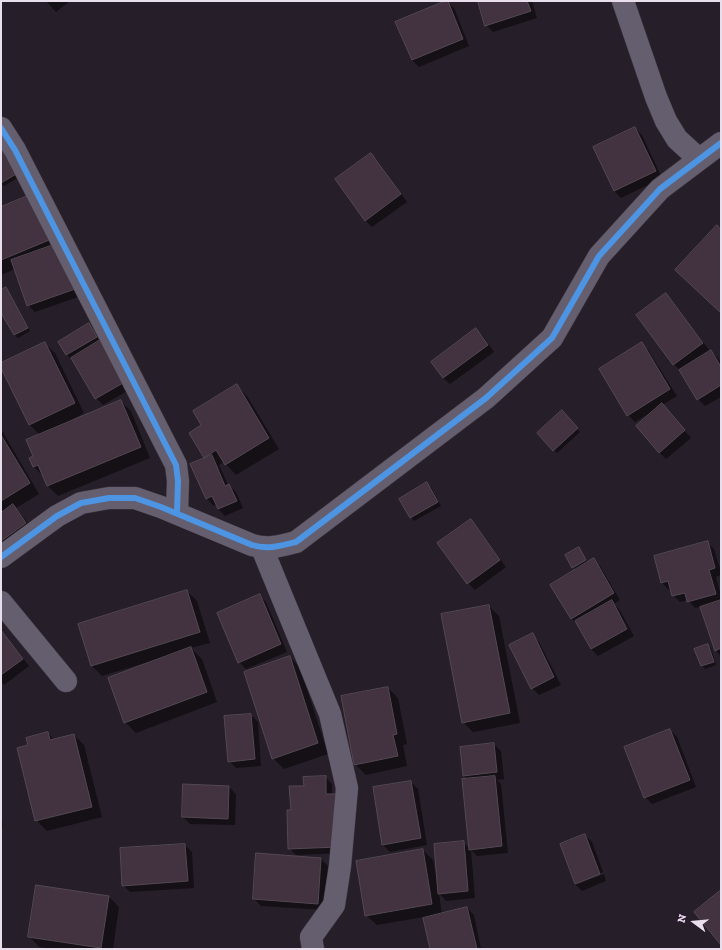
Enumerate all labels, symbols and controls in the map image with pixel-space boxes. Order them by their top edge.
north arrow [674,902,714,942]
text: N [675,913,689,924]

